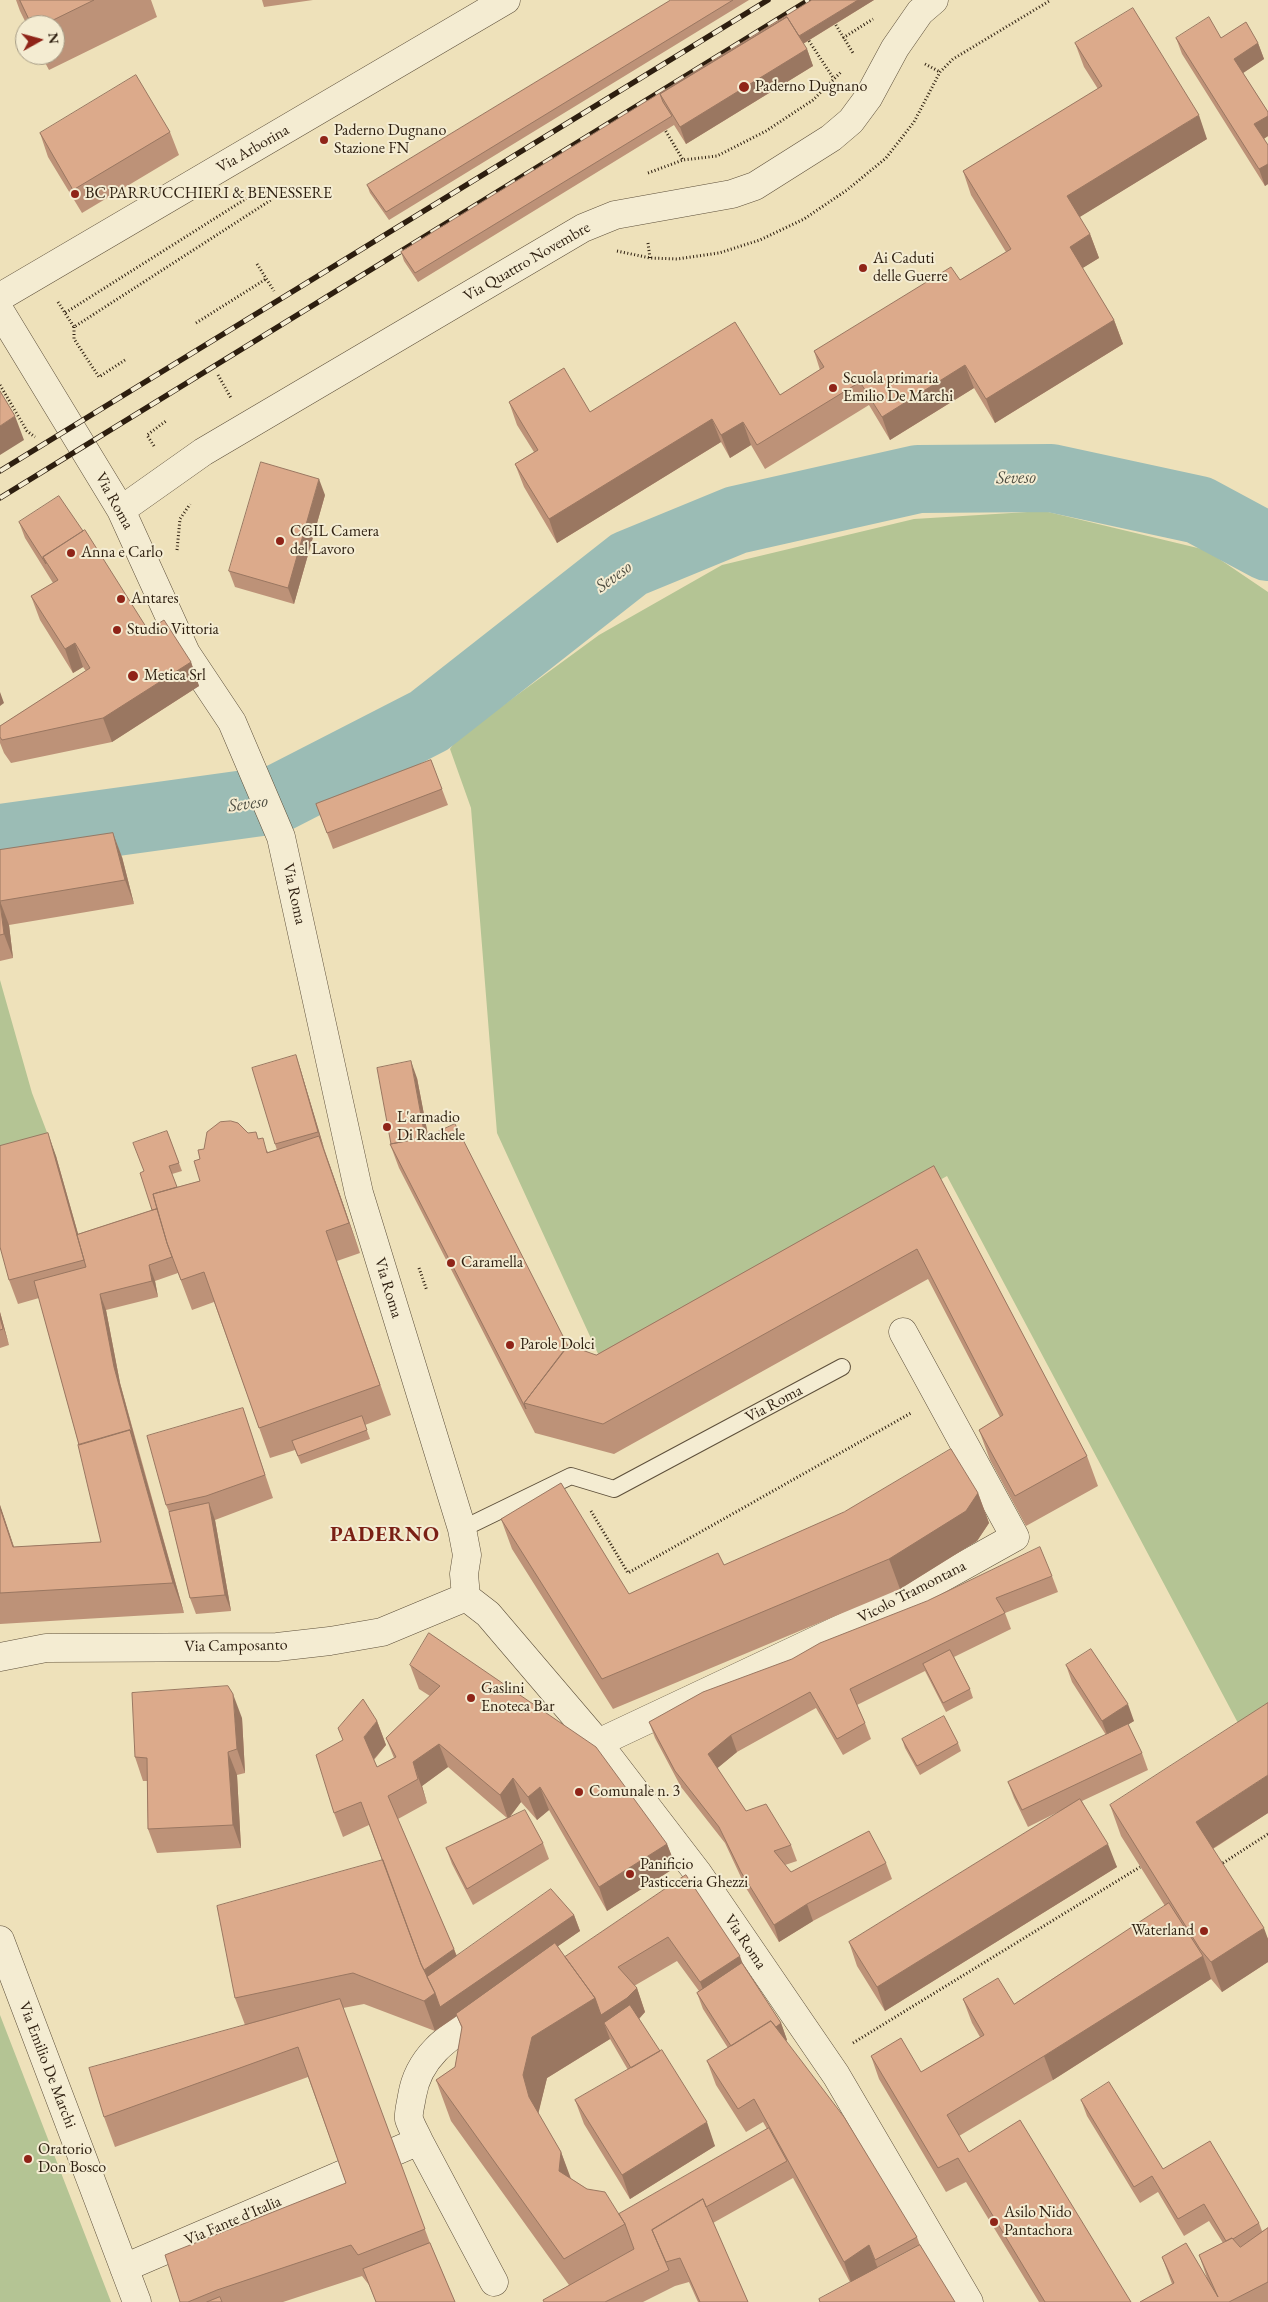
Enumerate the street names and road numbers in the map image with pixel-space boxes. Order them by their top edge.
street label: Via Arborina [213,121,293,177]
street label: Via Quattro Novembre [460,218,594,306]
street label: Via Roma [91,469,137,533]
street label: Via Roma [278,862,310,926]
street label: Via Roma [370,1256,406,1320]
street label: Via Roma [742,1381,806,1427]
street label: Vicolo Tramontana [855,1556,969,1628]
street label: Via Camposanto [184,1636,288,1656]
street label: Via Roma [720,1911,770,1973]
street label: Via Emilio De Marchi [14,1999,80,2131]
street label: Via Fante d'Italia [182,2192,284,2250]

